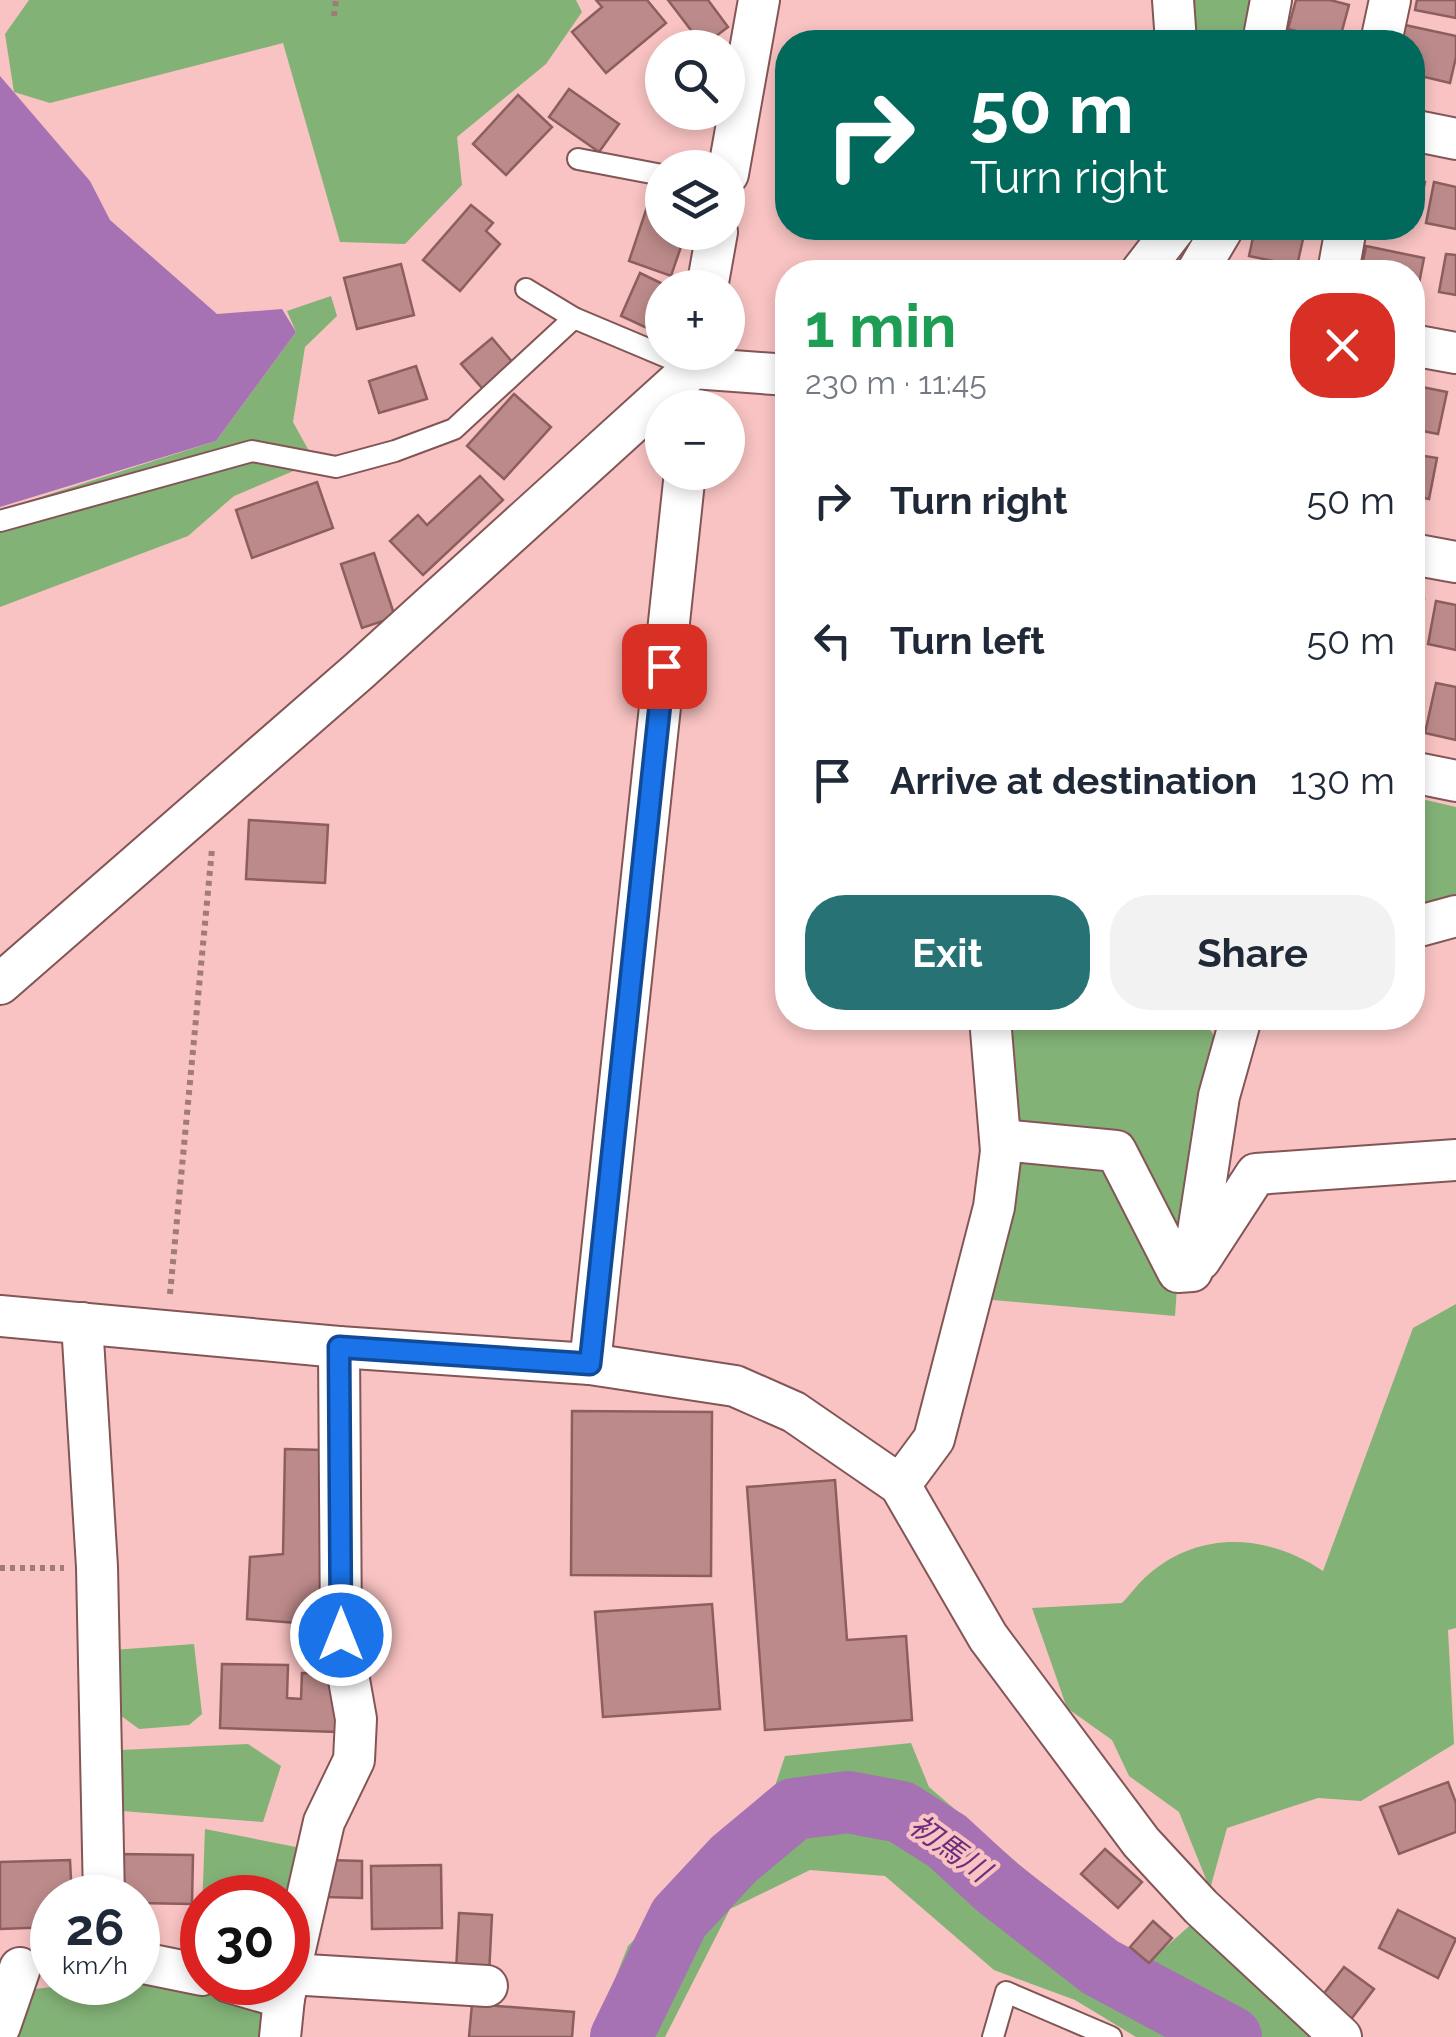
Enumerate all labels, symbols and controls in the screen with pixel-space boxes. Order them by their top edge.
map controls [645,30,745,490]
button: search [645,30,745,130]
text: 50 m [970,67,1134,149]
icon: right [805,70,935,200]
button: layers [645,150,745,250]
text: Turn right [970,151,1168,204]
button: + [645,270,745,370]
text: 1 min [805,291,956,361]
button: close [1290,293,1395,398]
text: 230 m · 11:45 [805,364,987,401]
button: − [645,390,745,490]
icon: right [805,473,860,528]
text: Turn right [890,478,1067,523]
text: 50 m [1306,478,1395,523]
icon: left [805,613,860,668]
text: Turn left [890,618,1045,663]
text: 50 m [1306,618,1395,663]
pin [622,624,707,709]
icon: arrive [637,639,692,694]
icon: arrive [805,753,860,808]
text: Arrive at destination [890,758,1257,803]
text: 130 m [1291,758,1395,803]
button: Exit [805,895,1090,1010]
button: Share [1110,895,1395,1010]
position arrow [289,1583,393,1687]
water label: 初馬川 [903,1807,999,1890]
speed limit sign: 30 [180,1875,310,2005]
text: 26 [66,1898,124,1957]
text: km/h [62,1950,128,1980]

